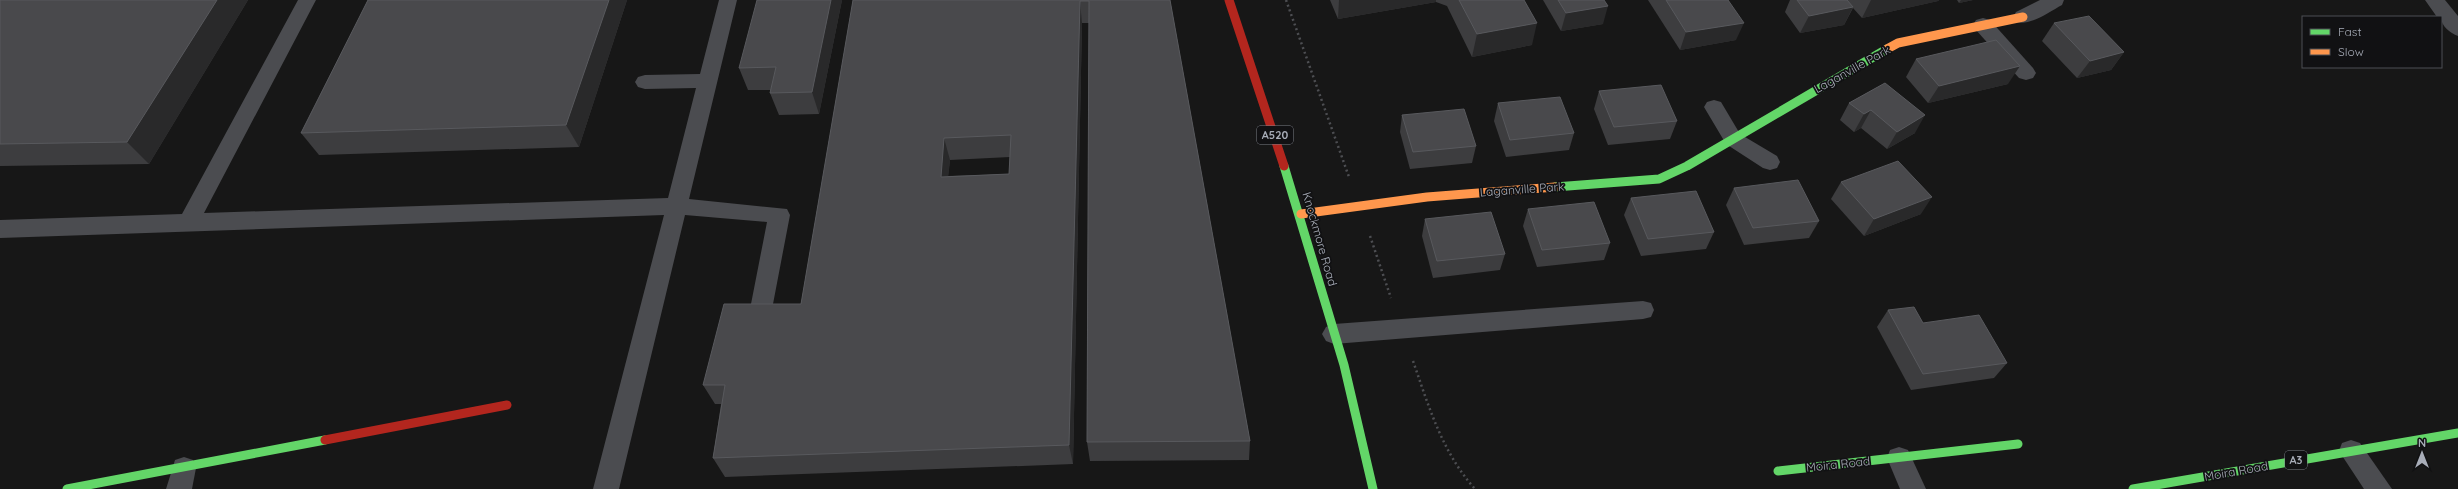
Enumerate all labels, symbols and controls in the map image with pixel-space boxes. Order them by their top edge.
legend [2302,16,2442,68]
text: Fast [2338,24,2362,39]
street label: Laganville Park [1811,42,1893,96]
text: Slow [2338,44,2364,59]
road number: A520 [1257,126,1293,144]
street label: Laganville Park [1479,179,1565,199]
street label: Knockmore Road [1299,190,1341,288]
north arrow [2402,433,2442,473]
text: N [2418,436,2426,450]
road number: A3 [2285,451,2307,469]
street label: Moira Road [1805,453,1871,475]
street label: Moira Road [2203,458,2269,484]

